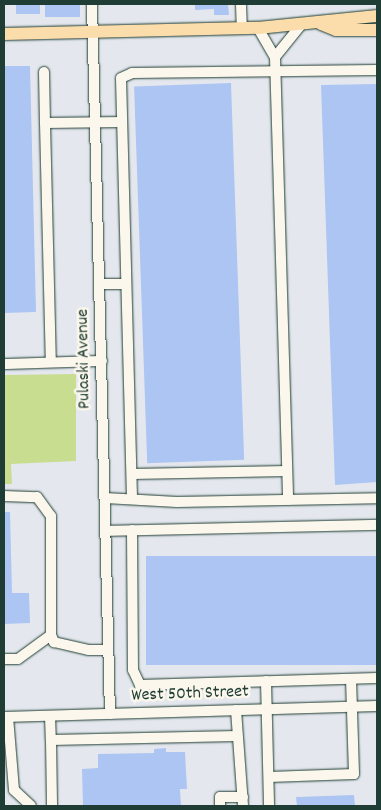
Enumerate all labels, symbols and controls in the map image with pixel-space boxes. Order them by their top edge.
street label: Pulaski Avenue [73,309,97,409]
street label: West 50th Street [131,682,249,708]

